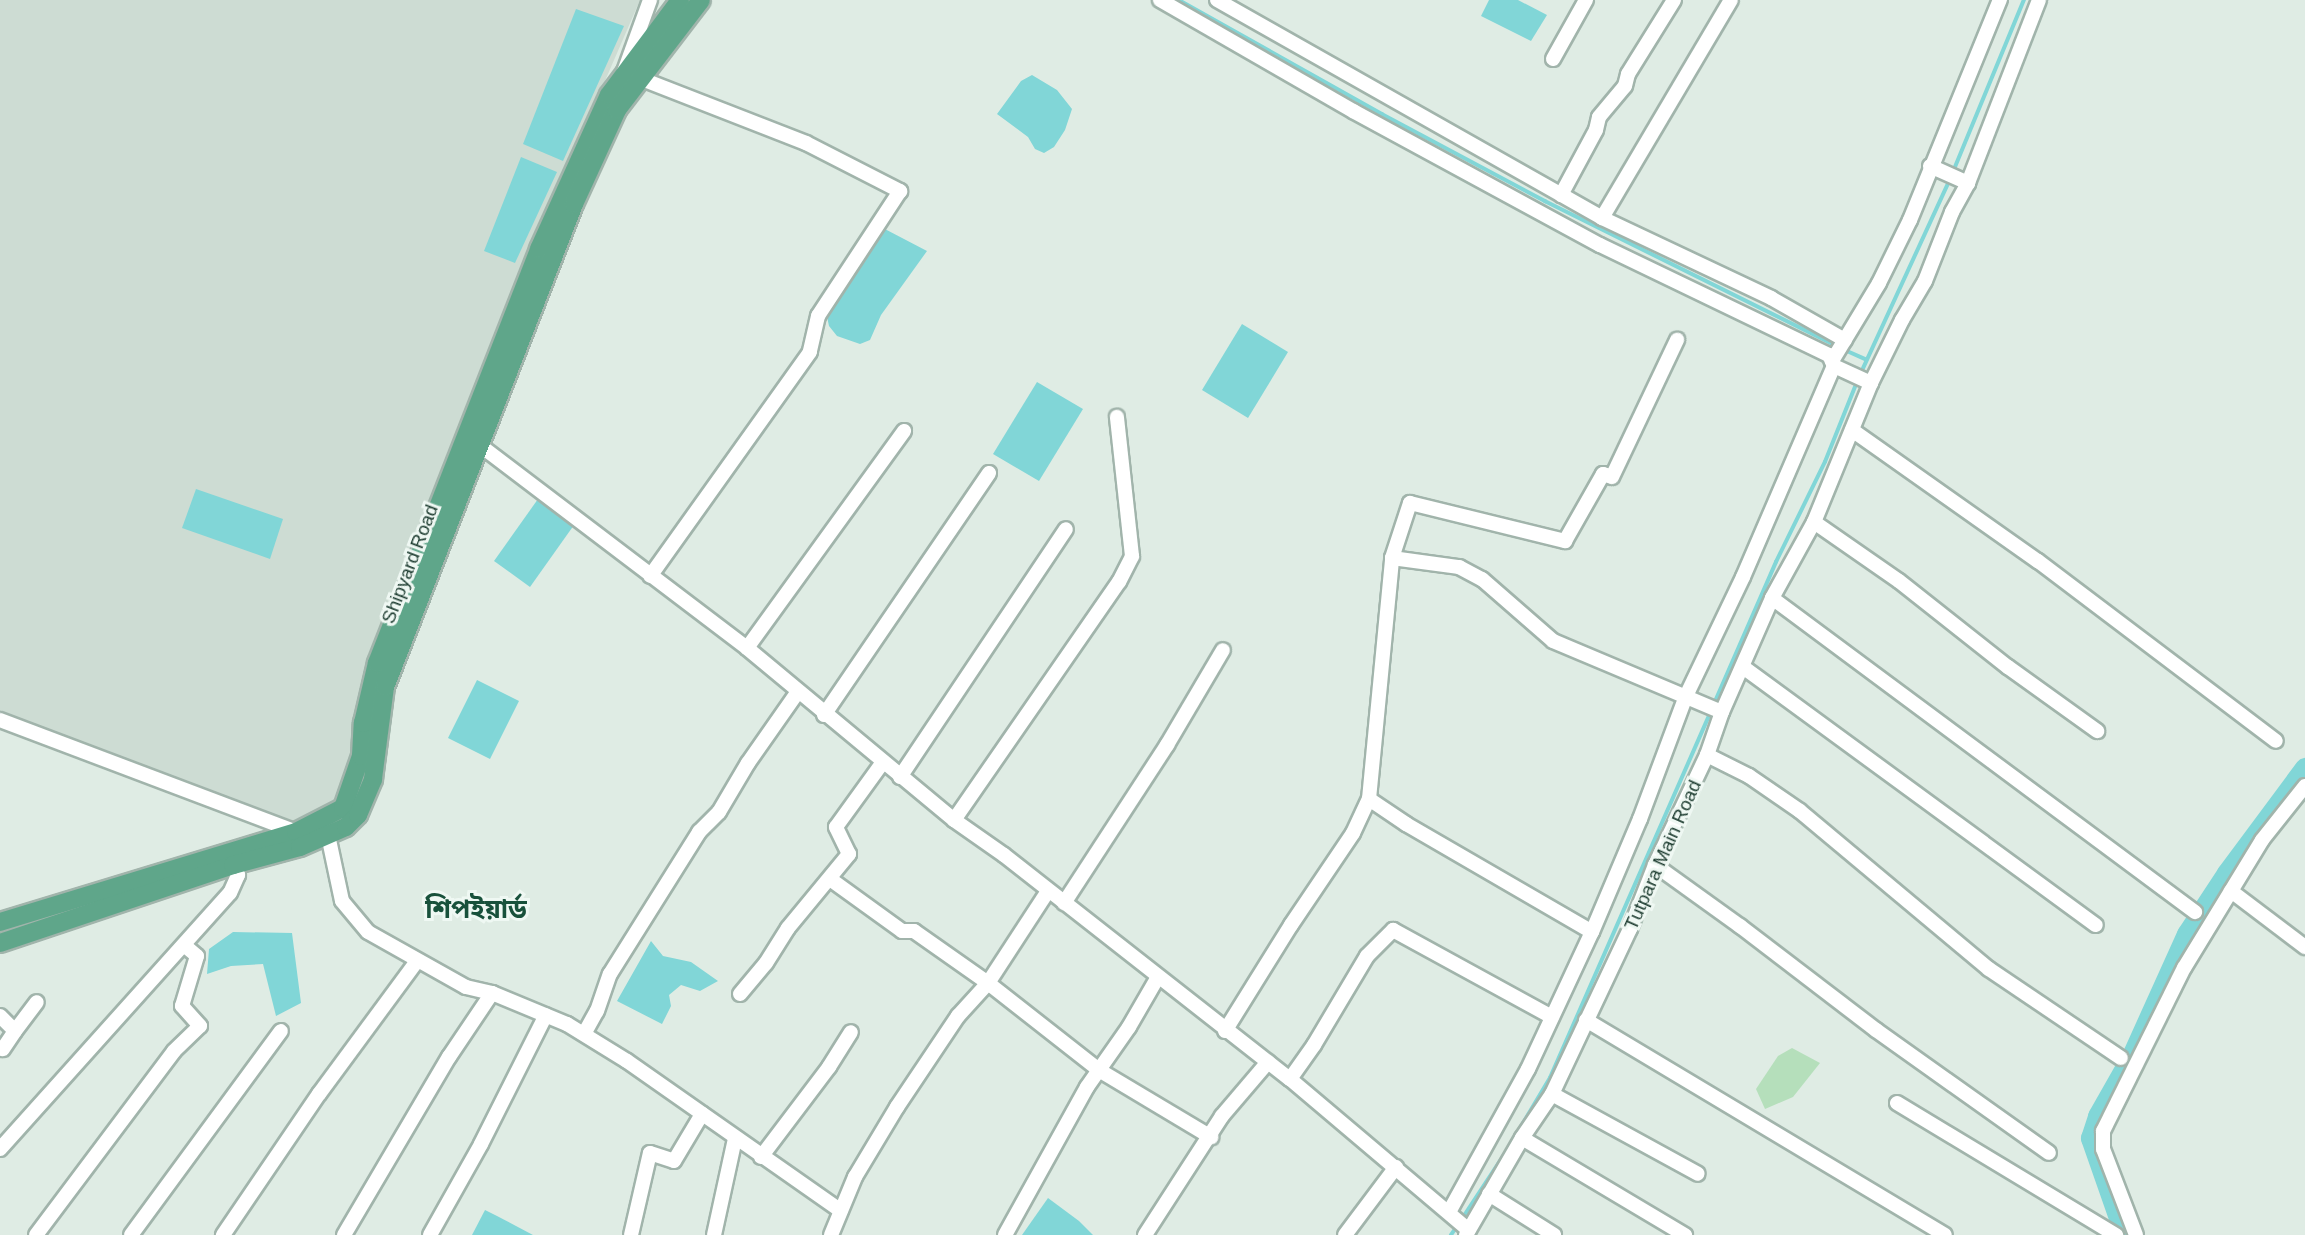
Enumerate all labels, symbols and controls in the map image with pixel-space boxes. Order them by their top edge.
street label: Shipyard Road [377,501,443,627]
street label: Tutpara Main Road [1620,776,1706,934]
district label: শিপইয়ার্ড [425,894,527,926]

